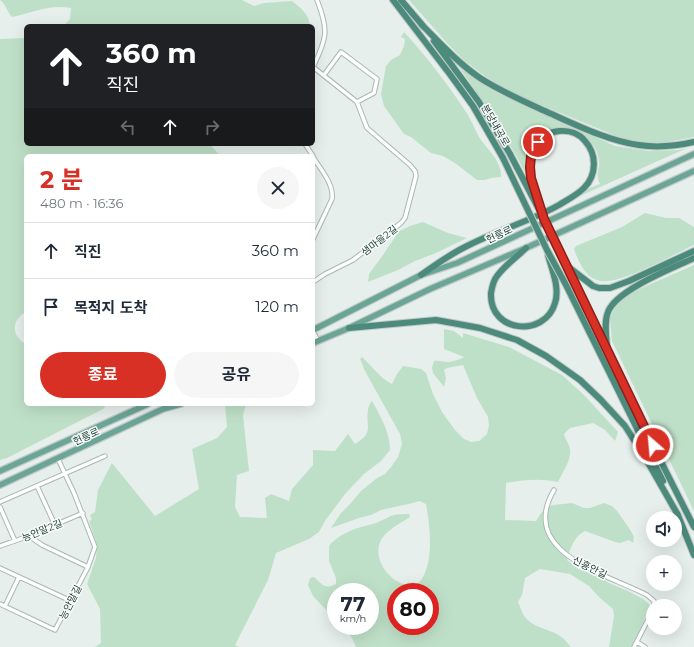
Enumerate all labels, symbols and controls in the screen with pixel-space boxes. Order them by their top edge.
text: 360 m [106,36,197,70]
icon: ahead [40,40,92,92]
text: 직진 [106,74,139,96]
street label: 분당내곡로 [478,102,513,148]
icon: left [117,116,139,138]
icon: ahead [159,116,181,138]
icon: right [201,116,223,138]
pin [521,125,555,159]
icon: arrive [527,131,549,153]
text: 2 분 [40,165,83,194]
button: close [257,167,299,209]
text: 480 m · 16:36 [40,195,124,211]
street label: 샘마을2길 [359,222,400,259]
street label: 헌릉로 [484,223,514,246]
icon: ahead [40,240,62,262]
text: 360 m [252,241,299,260]
text: 직진 [74,242,102,261]
icon: arrive [40,296,62,318]
text: 120 m [255,297,299,316]
text: 목적지 도착 [74,298,147,317]
button: 종료 [40,352,166,398]
button: 공유 [174,352,299,398]
position arrow [632,424,674,466]
street label: 헌릉로 [71,425,101,448]
map controls [646,511,682,635]
button: sound [646,511,682,547]
street label: 능안말2길 [20,516,64,544]
street label: 신흥안길 [570,553,609,582]
button: + [646,555,682,591]
street label: 능안말길 [56,583,85,622]
speed limit sign: 80 [387,583,439,635]
text: 77 [341,592,365,616]
button: − [646,599,682,635]
text: km/h [340,612,366,625]

